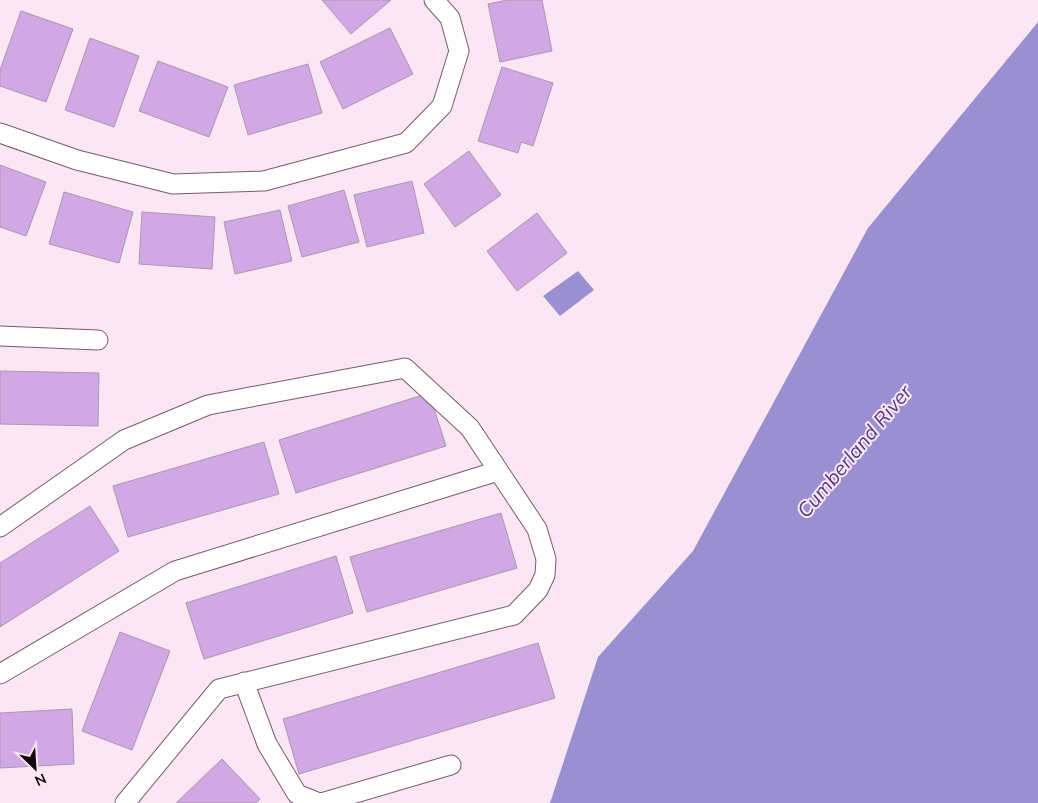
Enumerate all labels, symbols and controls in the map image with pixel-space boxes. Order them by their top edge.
water label: Cumberland River [791,379,917,522]
north arrow [10,743,60,793]
text: N [32,769,49,790]

